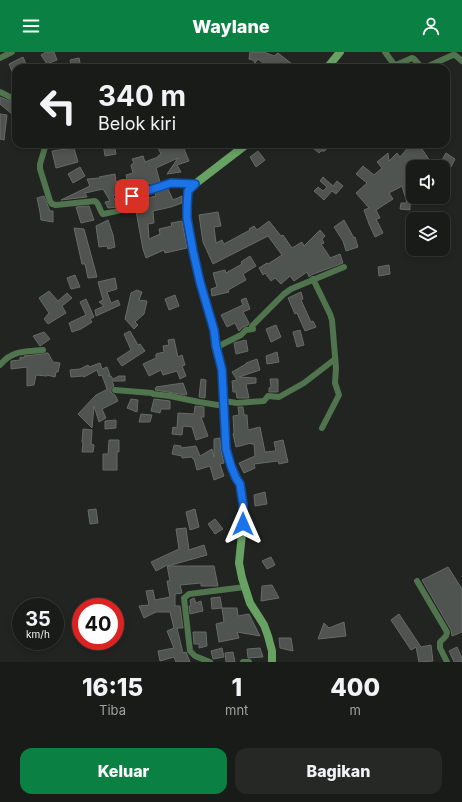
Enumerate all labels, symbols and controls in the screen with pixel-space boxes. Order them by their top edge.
icon: menu [20,15,42,37]
icon: person [420,15,442,37]
text: Waylane [192,16,270,37]
text: 340 m [98,79,186,113]
icon: left [32,80,84,132]
text: Belok kiri [98,113,176,134]
map controls [406,160,450,256]
button: sound [406,160,450,204]
pin [115,179,149,213]
icon: arrive [121,185,143,207]
button: layers [406,212,450,256]
position arrow [222,503,264,545]
speed limit sign: 40 [72,598,124,650]
text: 35 [25,607,51,631]
text: km/h [26,628,50,640]
text: 16:15 [82,673,143,702]
text: 1 [231,673,242,702]
text: 400 [330,673,380,702]
text: Tiba [99,702,126,718]
text: mnt [225,702,248,718]
text: m [349,702,361,718]
button: Keluar [20,748,227,794]
button: Bagikan [235,748,442,794]

